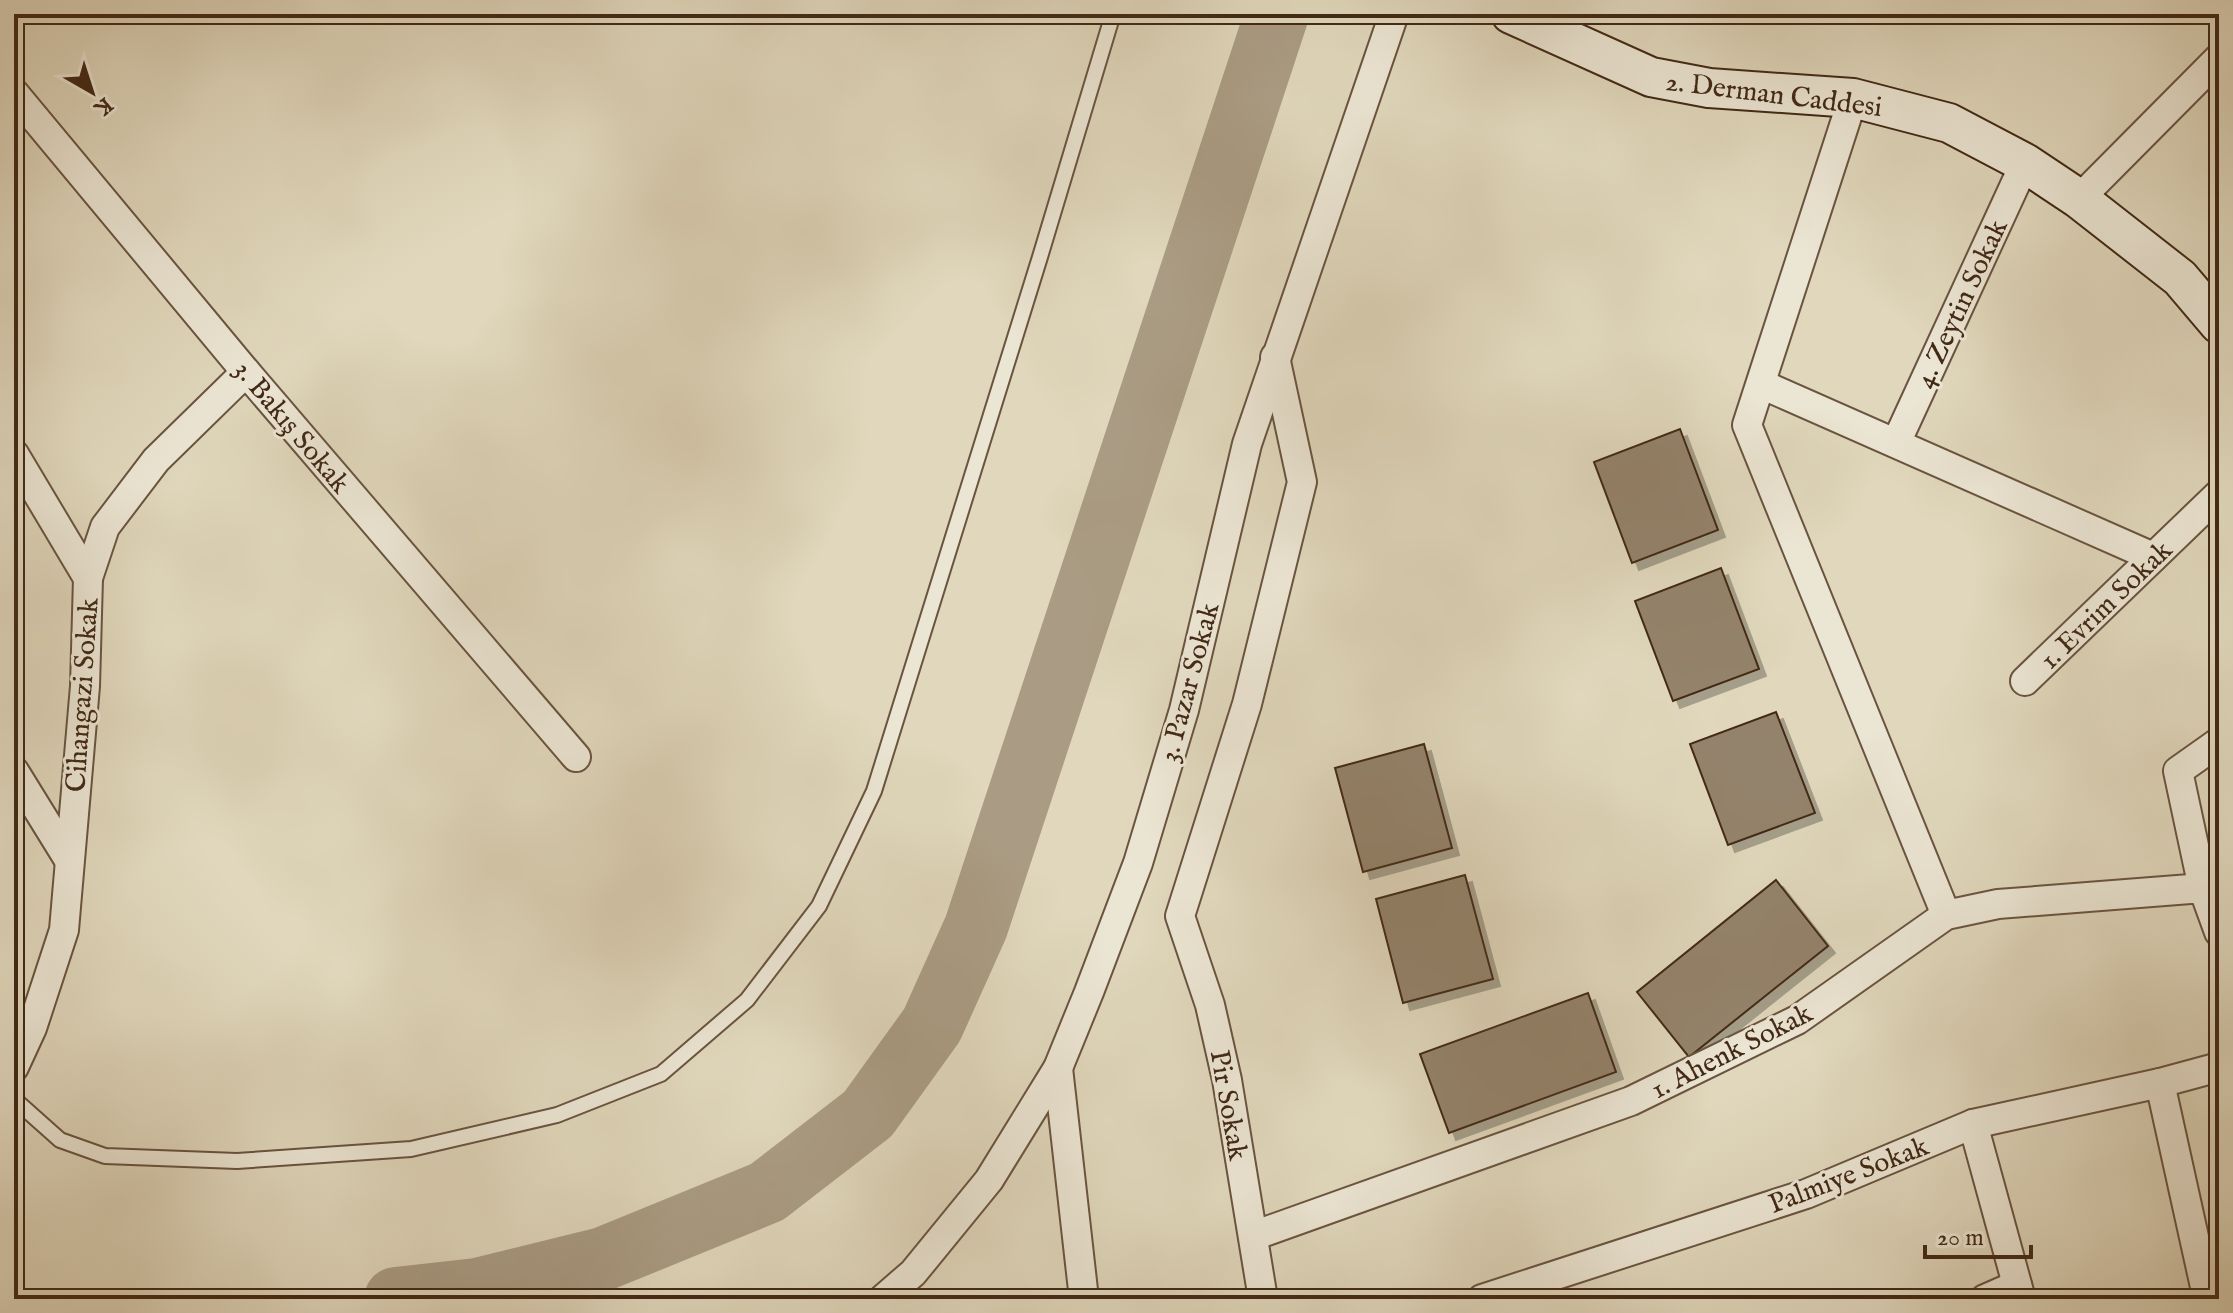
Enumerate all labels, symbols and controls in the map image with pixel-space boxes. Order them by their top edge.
north arrow [52,52,132,132]
street label: 2. Derman Caddesi [1663,65,1884,126]
text: K [87,90,118,123]
street label: 4. Zeytin Sokak [1908,213,2017,394]
street label: 3. Bakış Sokak [225,354,358,502]
street label: 1. Evrim Sokak [2033,533,2181,678]
street label: Cihangazi Sokak [59,596,108,793]
street label: 3. Pazar Sokak [1152,598,1229,766]
street label: 1. Ahenk Sokak [1646,996,1820,1108]
street label: Pir Sokak [1201,1048,1255,1164]
street label: Palmiye Sokak [1764,1129,1935,1223]
scale bar [1925,1209,2031,1259]
text: 20 m [1937,1223,1984,1254]

